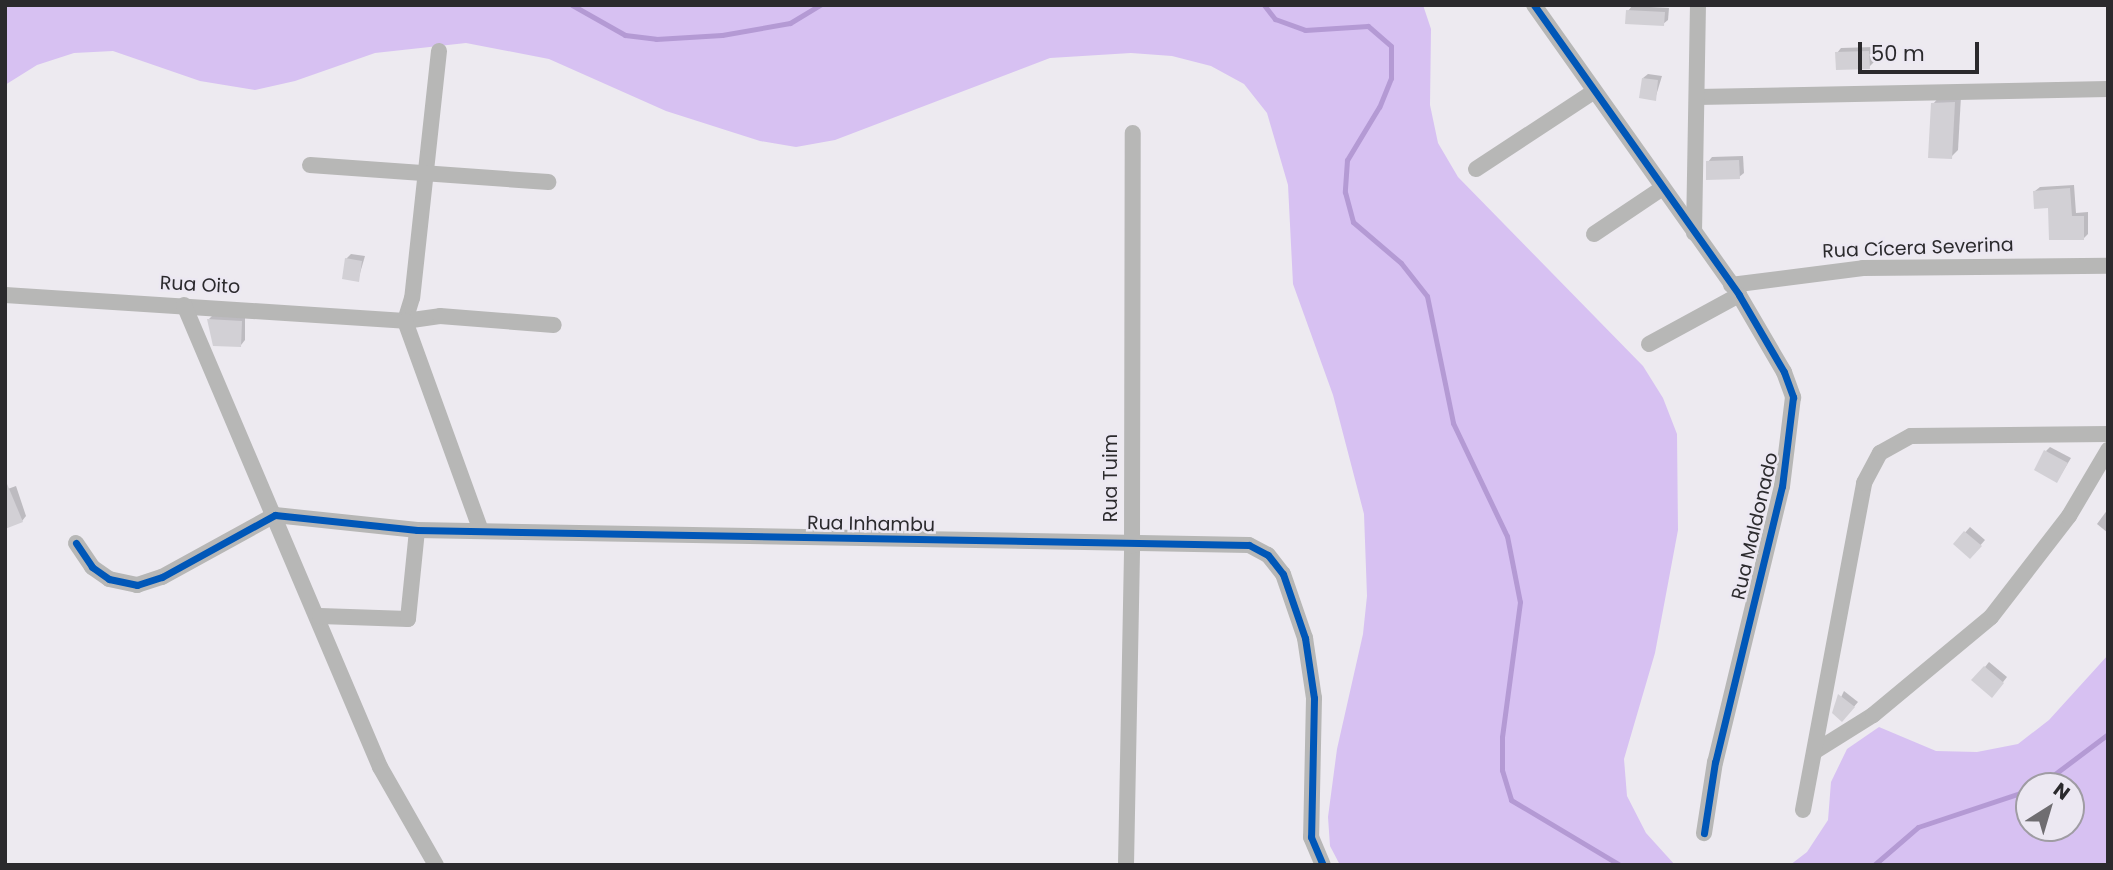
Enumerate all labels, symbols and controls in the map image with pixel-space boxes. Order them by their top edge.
scale bar [1861,28,1982,72]
text: 50 m [1871,39,1925,68]
street label: Rua Cícera Severina [1822,233,2014,263]
street label: Rua Oito [159,272,241,298]
street label: Rua Tuim [1100,434,1122,522]
street label: Rua Maldonado [1727,450,1783,602]
street label: Rua Inhambu [807,511,935,537]
north arrow [2015,772,2085,842]
text: N [2048,776,2076,807]

